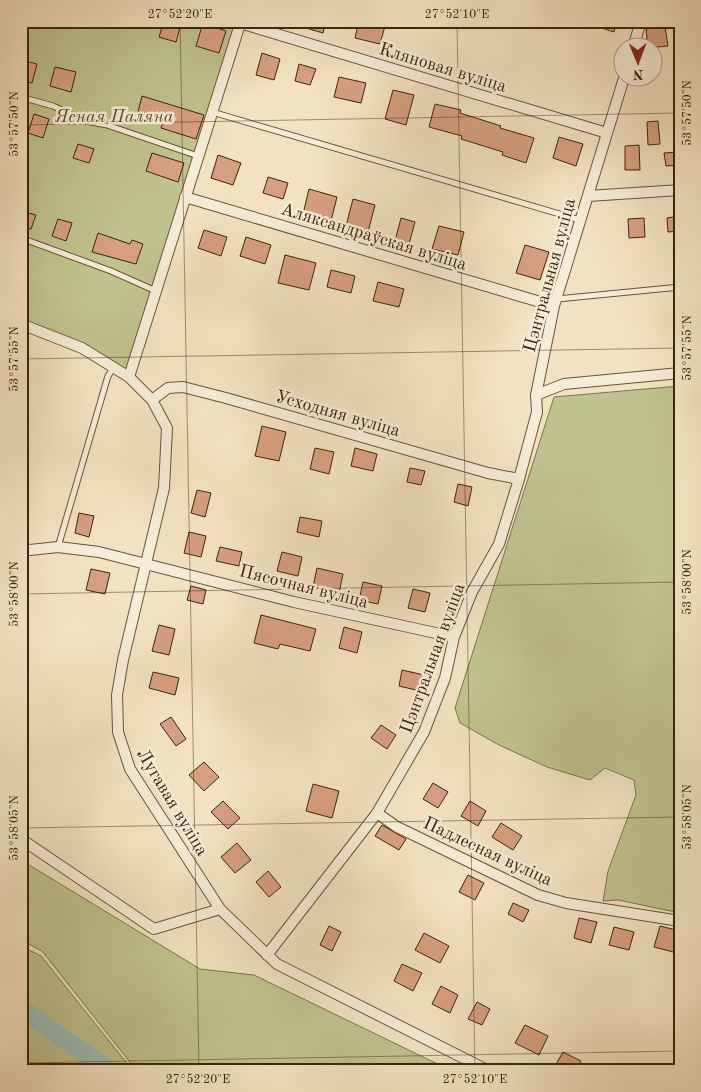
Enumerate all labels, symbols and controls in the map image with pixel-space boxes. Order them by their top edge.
text: 27°52'20"E [148,8,212,21]
text: 27°52'10"E [425,8,489,21]
north arrow [614,38,664,88]
street label: Кляновая вуліца [377,40,509,96]
text: N [632,67,644,81]
text: 53°57'50"N [681,80,694,146]
text: 53°57'50"N [8,91,21,157]
park label: Ясная Паляна [55,108,174,126]
street label: Цэнтральная вуліца [521,196,579,354]
street label: Аляксандраўская вуліца [279,200,469,274]
text: 53°57'55"N [681,315,694,381]
text: 53°57'55"N [8,326,21,392]
street label: Усходняя вуліца [273,388,402,440]
text: 53°58'00"N [681,549,694,615]
text: 53°58'00"N [8,561,21,627]
street label: Пясочная вуліца [237,562,370,612]
street label: Цэнтральная вуліца [397,581,469,736]
street label: Лугавая вуліца [133,746,211,859]
text: 53°58'05"N [681,784,694,850]
text: 53°58'05"N [8,795,21,861]
street label: Падлесная вуліца [420,814,555,890]
text: 27°52'20"E [166,1073,230,1086]
text: 27°52'10"E [443,1073,507,1086]

